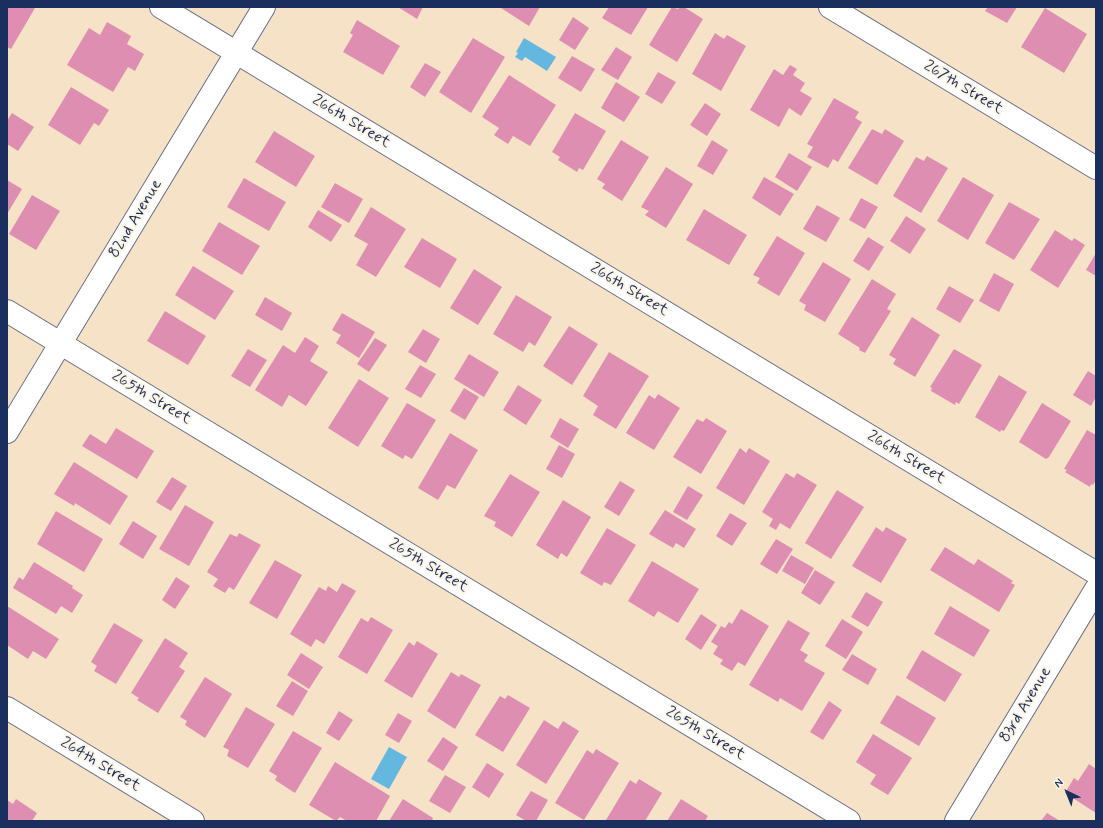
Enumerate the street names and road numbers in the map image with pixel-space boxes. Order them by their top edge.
street label: 267th Street [920,57,1006,119]
street label: 266th Street [308,91,394,153]
street label: 82nd Avenue [105,176,167,262]
street label: 266th Street [586,259,672,321]
street label: 265th Street [108,367,194,429]
street label: 266th Street [863,427,949,489]
street label: 265th Street [385,535,471,597]
street label: 83rd Avenue [996,664,1056,746]
street label: 265th Street [662,703,748,765]
street label: 264th Street [57,734,143,796]

